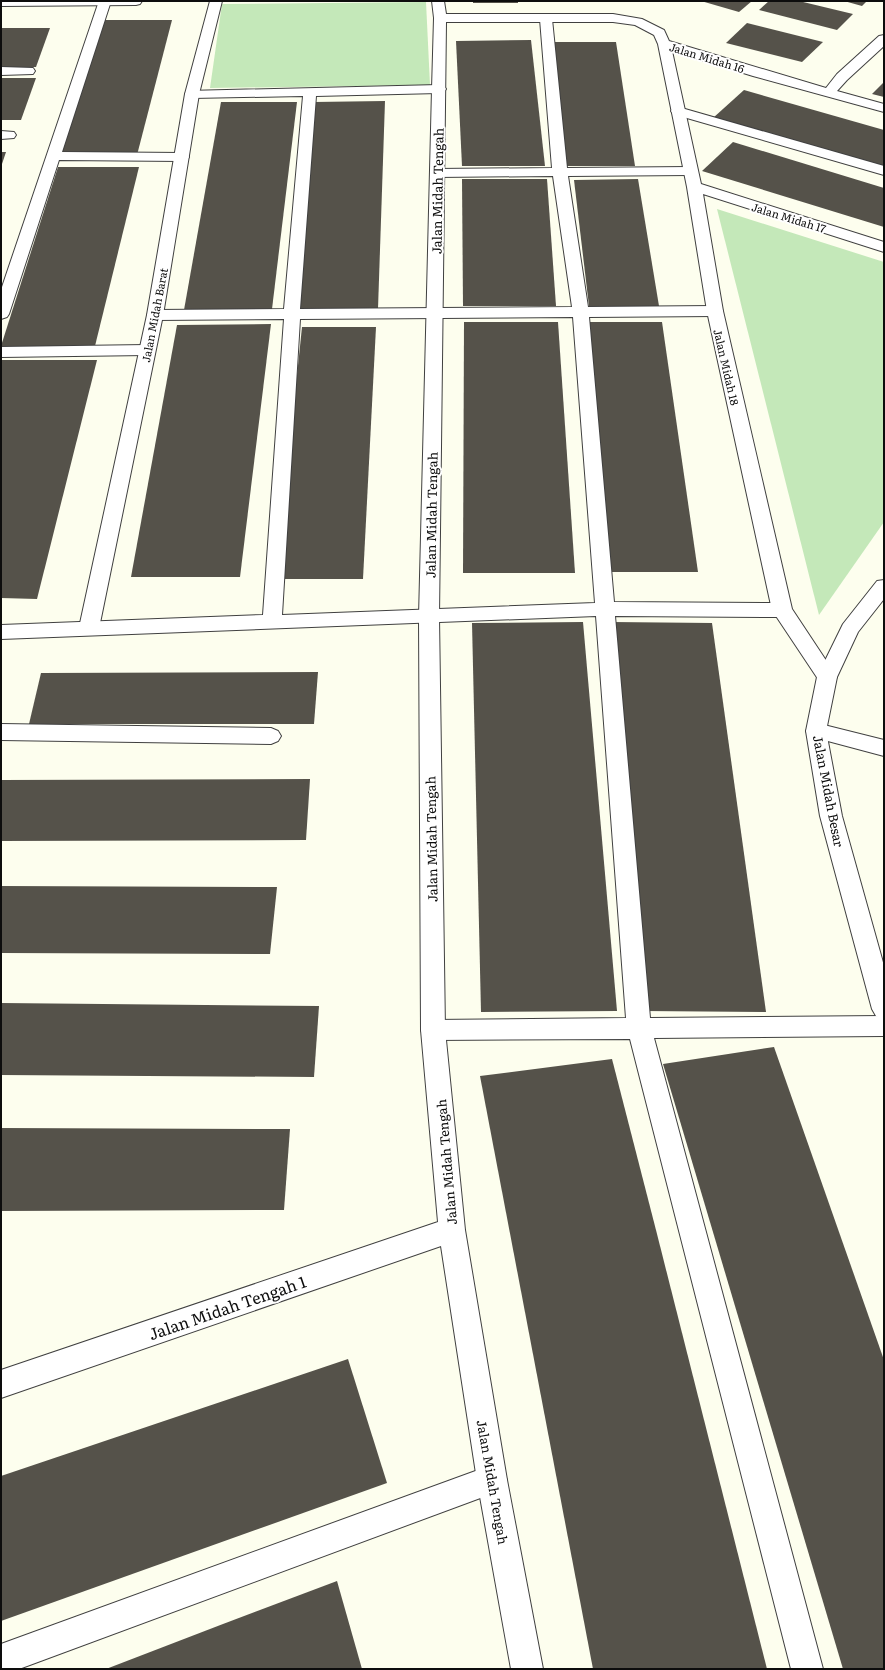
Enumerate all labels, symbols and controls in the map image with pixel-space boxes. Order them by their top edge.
street label: Jalan Midah 16 [667,38,747,76]
street label: Jalan Midah Tengah [426,127,448,254]
street label: Jalan Midah 17 [750,198,829,236]
street label: Jalan Midah Barat [137,266,171,363]
street label: Jalan Midah 18 [710,327,744,407]
street label: Jalan Midah Tengah [420,451,442,578]
street label: Jalan Midah Besar [809,733,849,849]
street label: Jalan Midah Tengah [420,775,442,902]
street label: Jalan Midah Tengah [431,1098,461,1226]
street label: Jalan Midah Tengah 1 [145,1269,309,1345]
street label: Jalan Midah Tengah [473,1418,513,1546]

